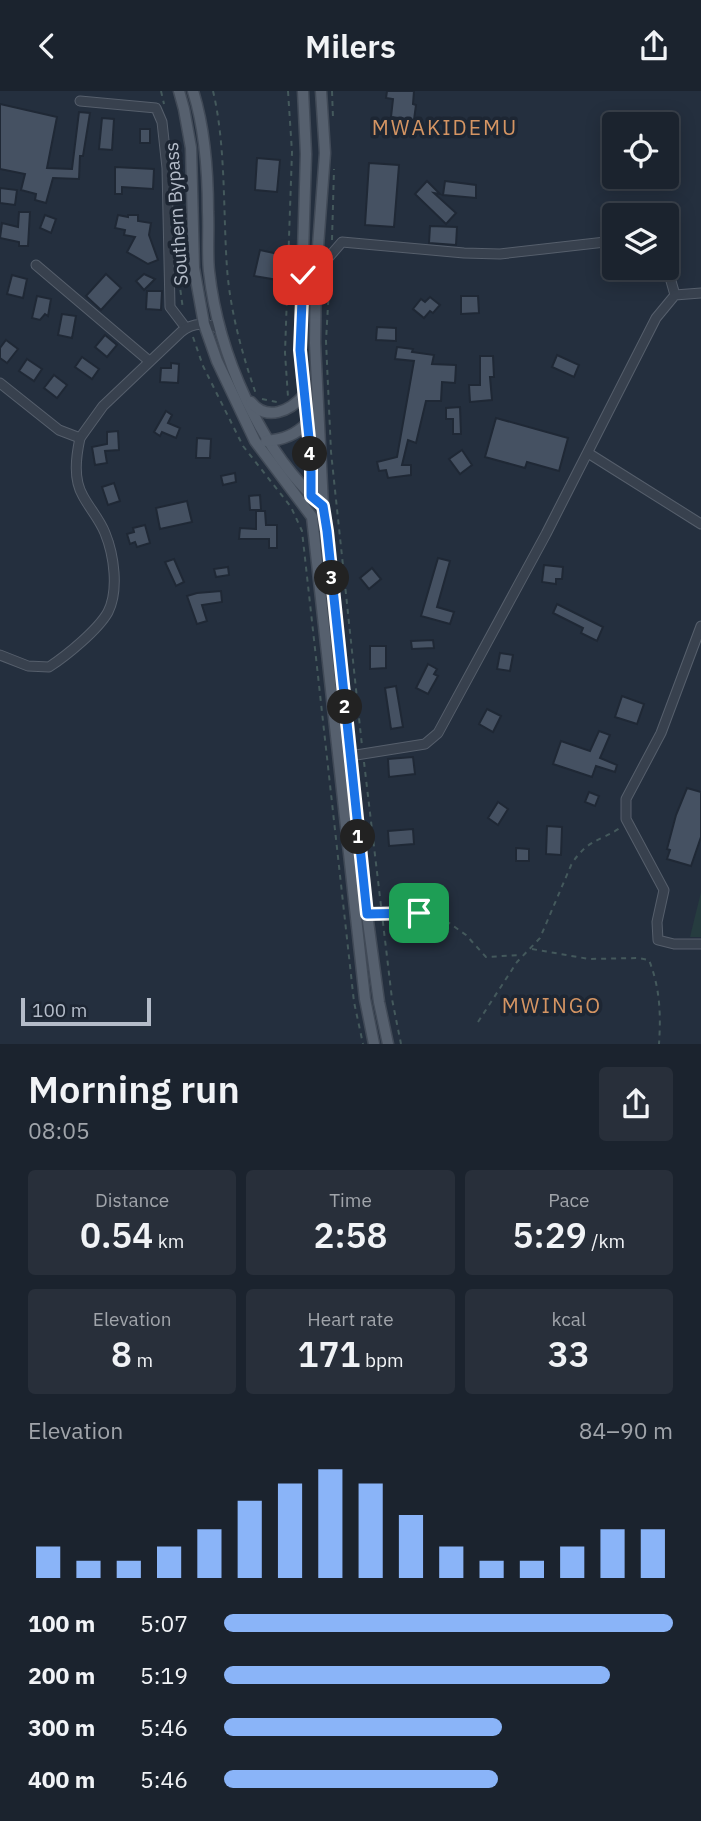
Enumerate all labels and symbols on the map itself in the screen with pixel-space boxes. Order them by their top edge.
district label: MWAKIDEMU [372,113,518,141]
street label: Southern Bypass [159,141,193,287]
pin [273,245,333,305]
pin: 4 [292,437,328,471]
pin: 3 [314,561,350,595]
pin: 2 [328,689,362,725]
pin: 1 [340,819,376,855]
pin [389,883,449,943]
district label: MWINGO [502,991,602,1019]
scale bar [21,995,150,1027]

